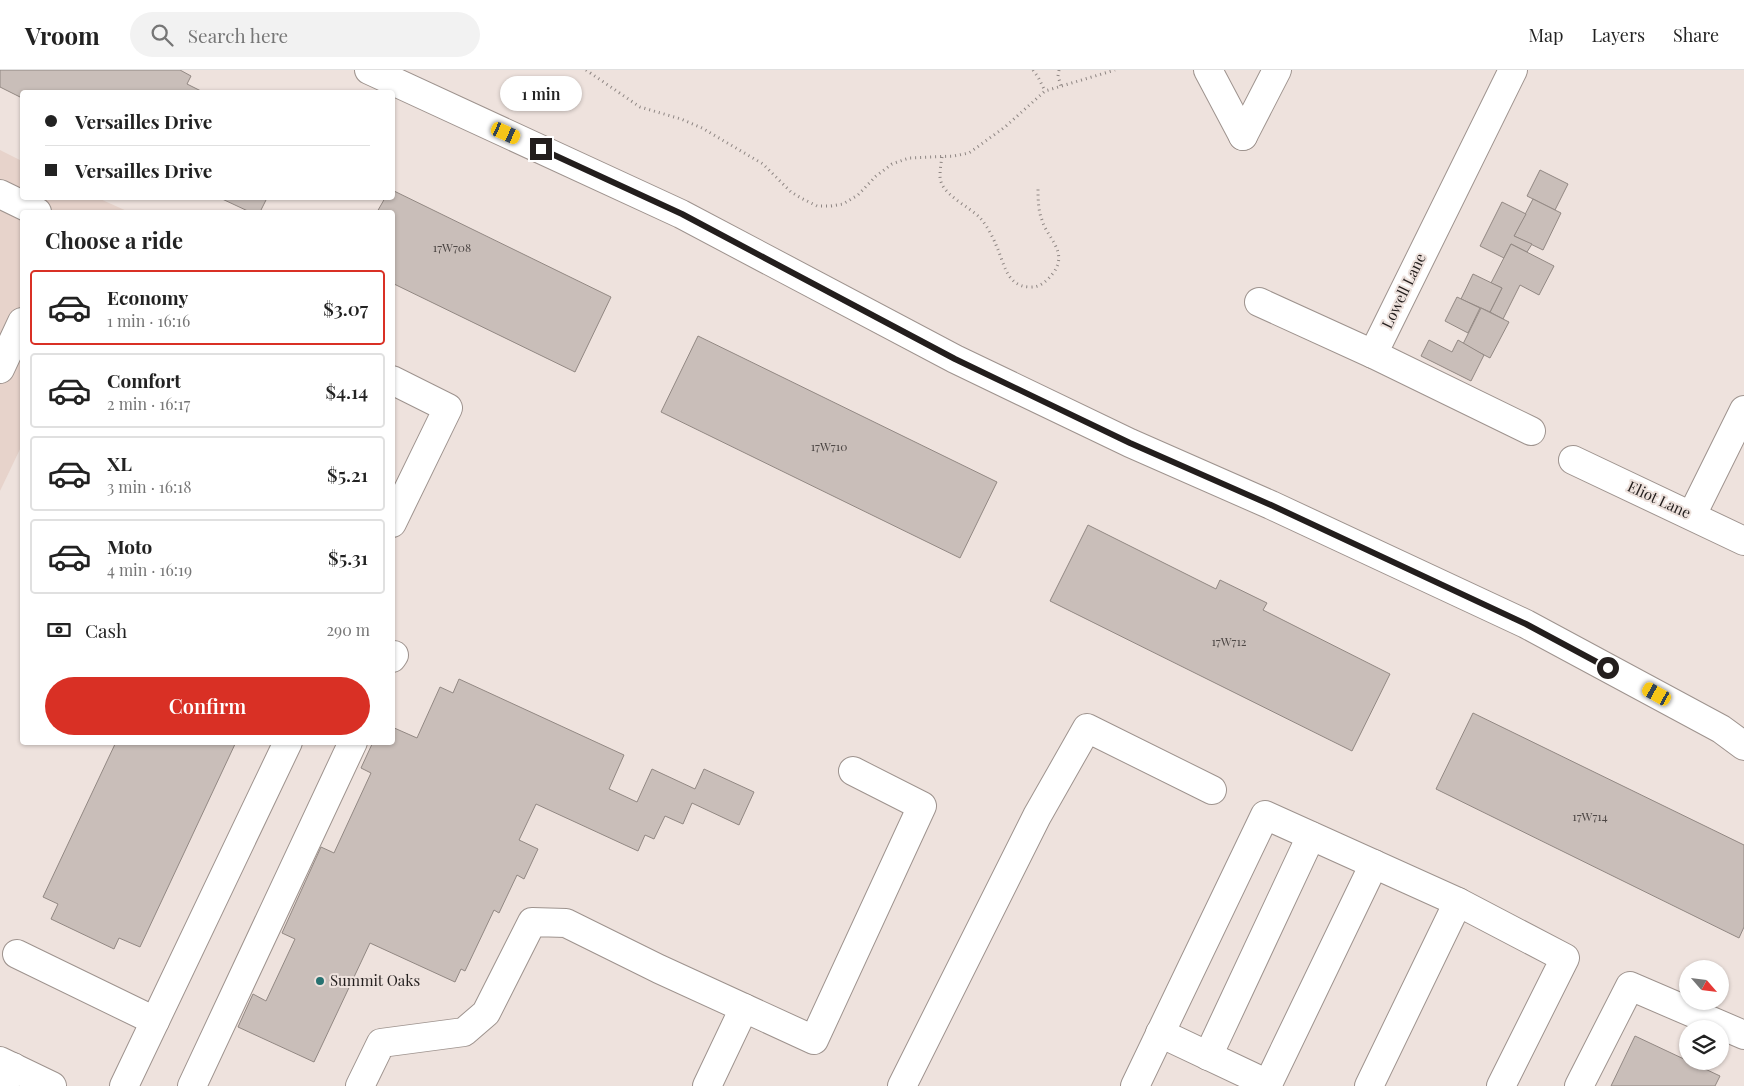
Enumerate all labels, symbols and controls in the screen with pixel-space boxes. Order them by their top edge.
search box [130,12,480,57]
text: Vroom [25,19,100,51]
icon: search [148,21,176,49]
text: Search here [188,22,288,48]
text: Map [1528,23,1563,47]
text: Layers [1591,23,1645,47]
text: Share [1673,23,1719,47]
callout: 1 min [500,77,582,112]
text: 1 min [522,83,560,104]
text: Versailles Drive [75,108,212,134]
car [489,120,522,146]
route end [530,138,552,160]
text: Versailles Drive [75,157,212,183]
text: Choose a ride [45,225,183,255]
house number: 17W708 [433,239,471,255]
street label: Lowell Lane [1376,250,1430,331]
text: Economy [107,284,188,310]
icon: car [47,285,92,330]
text: $3.07 [323,295,368,321]
text: 1 min · 16:16 [107,310,190,331]
text: Comfort [107,367,181,393]
icon: car [47,368,92,413]
text: $4.14 [326,378,368,404]
text: 2 min · 16:17 [107,393,190,414]
house number: 17W710 [811,438,847,454]
text: XL [107,450,132,476]
icon: car [47,451,92,496]
text: $5.21 [327,461,368,487]
text: 3 min · 16:18 [107,476,192,497]
street label: Eliot Lane [1625,476,1694,522]
text: Moto [107,533,152,559]
icon: car [47,534,92,579]
text: $5.31 [328,544,368,570]
text: 4 min · 16:19 [107,559,192,580]
icon: cash [45,616,73,644]
text: Cash [85,617,127,643]
text: 290 m [326,619,370,640]
house number: 17W712 [1211,633,1247,649]
route start [1597,657,1619,679]
button: Confirm [45,677,370,735]
car [1640,680,1673,708]
house number: 17W714 [1572,808,1608,824]
north arrow [1679,960,1729,1010]
map controls [1679,960,1729,1070]
place label: Summit Oaks [330,970,420,990]
marker: Summit Oaks [314,975,326,987]
button: layers [1679,1020,1729,1070]

